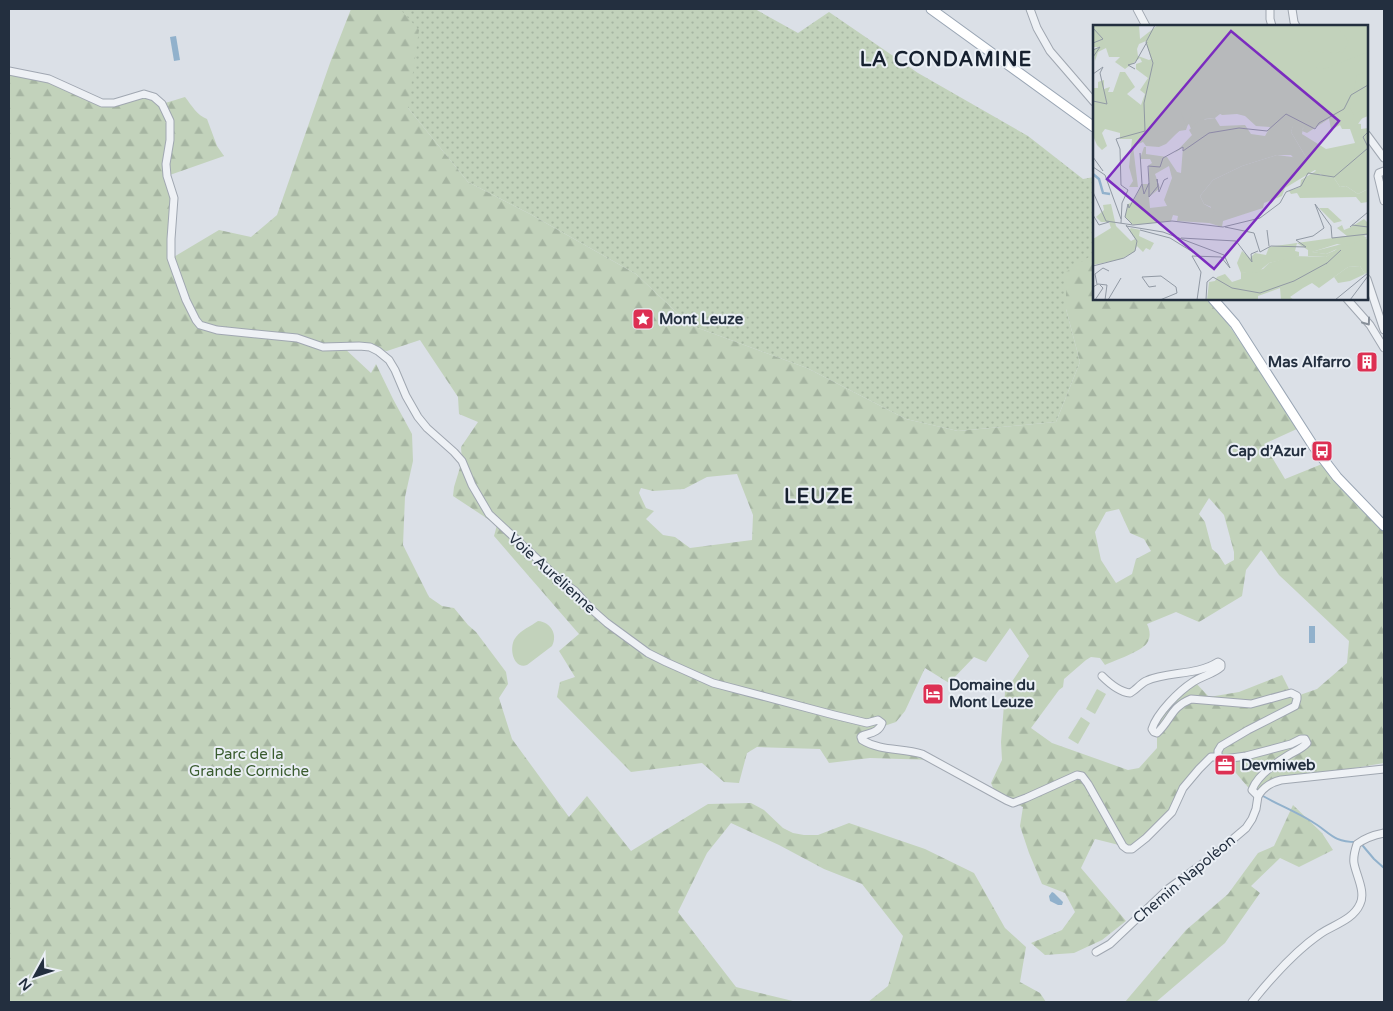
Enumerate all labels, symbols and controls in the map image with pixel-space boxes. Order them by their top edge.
inset map [1093,25,1368,300]
district label: LA CONDAMINE [860,48,1032,72]
place icon: Mont Leuze [631,307,655,331]
place label: Mont Leuze [659,310,744,328]
one-way arrow [1361,316,1370,326]
building icon: Mas Alfarro [1355,350,1379,374]
place label: Mas Alfarro [1268,353,1351,371]
bus stop icon: Cap d’Azur [1310,439,1334,463]
place label: Cap d’Azur [1228,442,1306,461]
district label: LEUZE [784,485,854,509]
street label: Voie Aurélienne [504,529,600,617]
place label: Domaine du Mont Leuze [949,676,1035,711]
hotel icon: Domaine du Mont Leuze [921,682,945,706]
park label: Parc de la Grande Corniche [189,745,309,780]
office icon: Devmiweb [1213,753,1237,777]
place label: Devmiweb [1241,756,1316,774]
street label: Chemin Napoléon [1129,831,1239,927]
north arrow [10,951,60,1001]
text: N [15,974,36,994]

